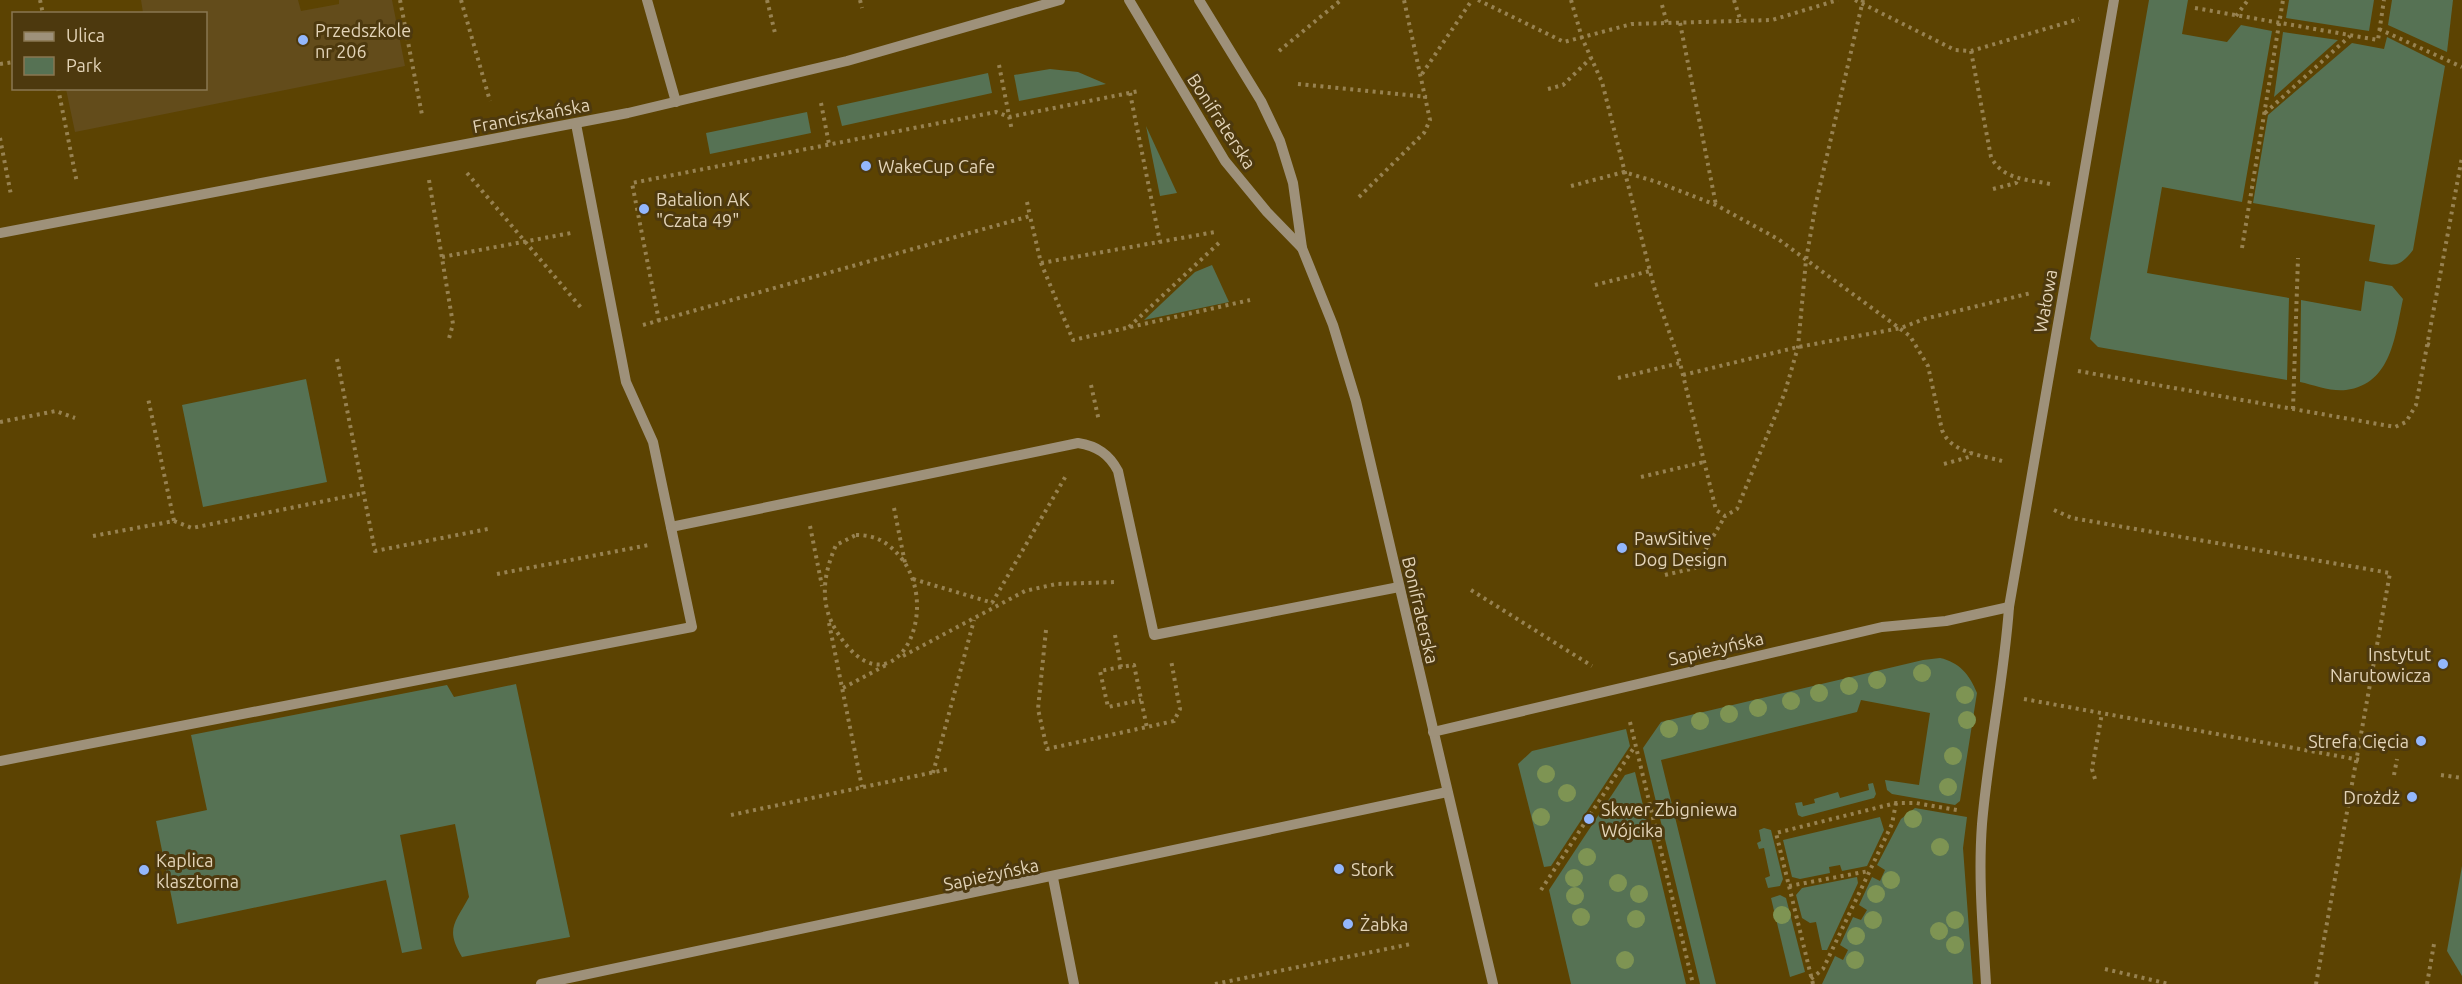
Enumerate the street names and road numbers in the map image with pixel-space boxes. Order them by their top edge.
street label: Bonifraterska [1184,70,1260,172]
street label: Franciszkańska [471,94,591,136]
street label: Wałowa [2030,268,2060,334]
street label: Bonifraterska [1399,554,1443,666]
street label: Sapieżyńska [1667,627,1765,669]
street label: Sapieżyńska [942,854,1040,894]

